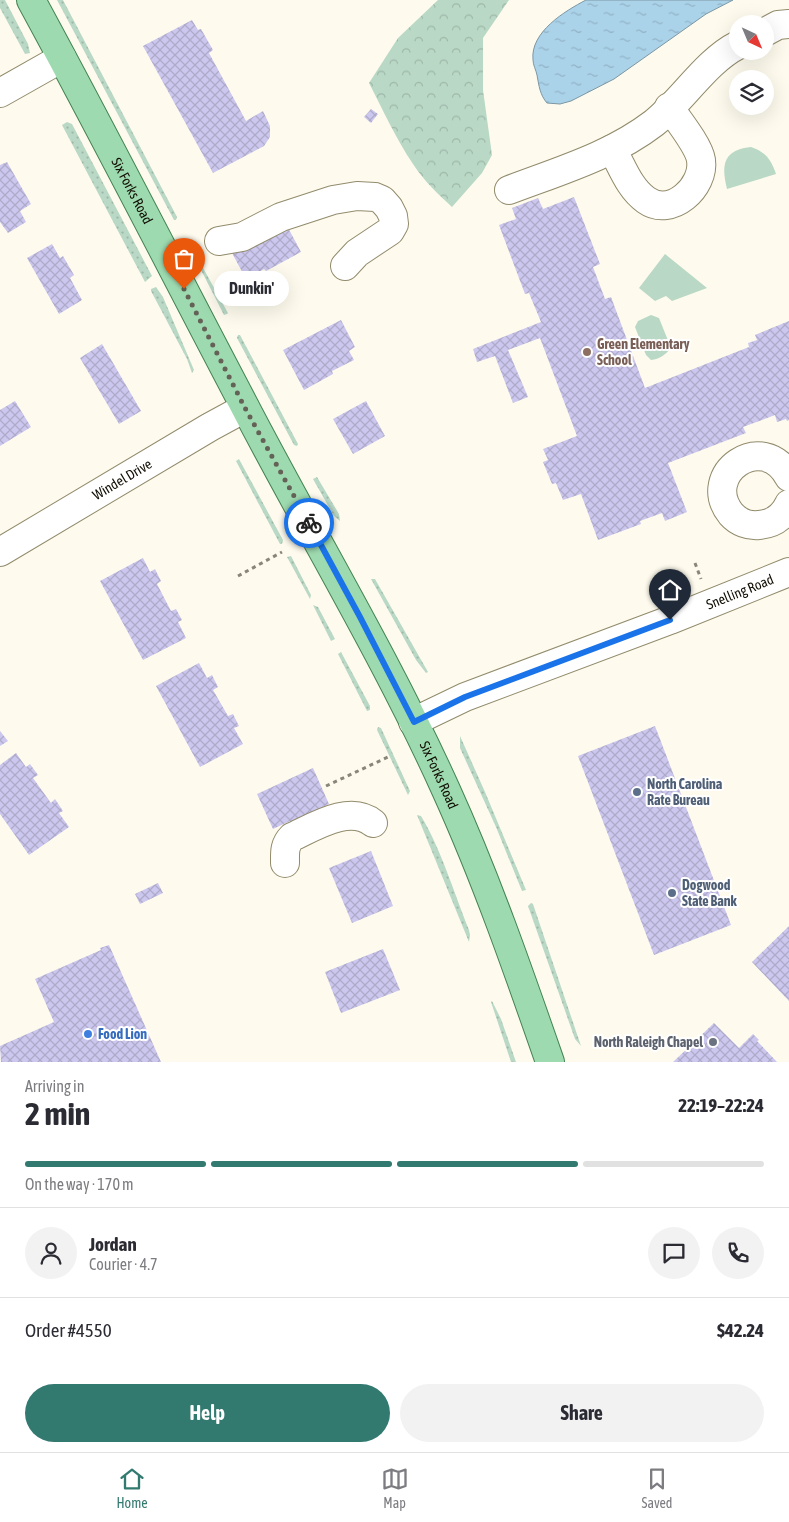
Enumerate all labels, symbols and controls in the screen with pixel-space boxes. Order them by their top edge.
north arrow [729,15,774,60]
map controls [729,15,774,115]
button: layers [729,70,774,115]
street label: Six Forks Road [108,155,156,227]
pin [163,238,205,289]
icon: bag [170,245,198,273]
callout: Dunkin' [214,272,289,306]
text: Dunkin' [229,279,274,297]
place label: Green Elementary School [597,336,690,368]
marker: Green Elementary School [581,346,593,358]
street label: Windel Drive [90,456,154,503]
courier [284,498,334,548]
icon: bike [295,509,323,537]
pin [649,569,691,620]
street label: Snelling Road [704,571,776,613]
icon: home [656,576,684,604]
street label: Six Forks Road [416,739,461,811]
place label: North Carolina Rate Bureau [647,776,723,808]
marker: North Carolina Rate Bureau [631,786,643,798]
place label: Dogwood State Bank [682,877,738,909]
marker: Dogwood State Bank [666,887,678,899]
place label: Food Lion [98,1026,147,1042]
marker: Food Lion [82,1028,94,1040]
place label: North Raleigh Chapel [594,1034,703,1050]
marker: North Raleigh Chapel [707,1036,719,1048]
text: Arriving in [25,1077,85,1095]
text: 22:19–22:24 [678,1094,764,1116]
text: 2 min [25,1095,90,1132]
text: On the way · 170 m [25,1175,134,1193]
button: person [25,1227,77,1279]
button: chat [648,1227,700,1279]
button: phone [712,1227,764,1279]
text: Jordan [89,1233,137,1255]
text: Courier · 4.7 [89,1255,158,1273]
text: Order #4550 [25,1319,112,1341]
text: $42.24 [717,1319,764,1341]
button: Help [25,1384,390,1442]
button: Share [400,1384,764,1442]
tab: Home [116,1465,148,1511]
tab: Map [381,1465,409,1511]
tab: Saved [642,1465,672,1511]

